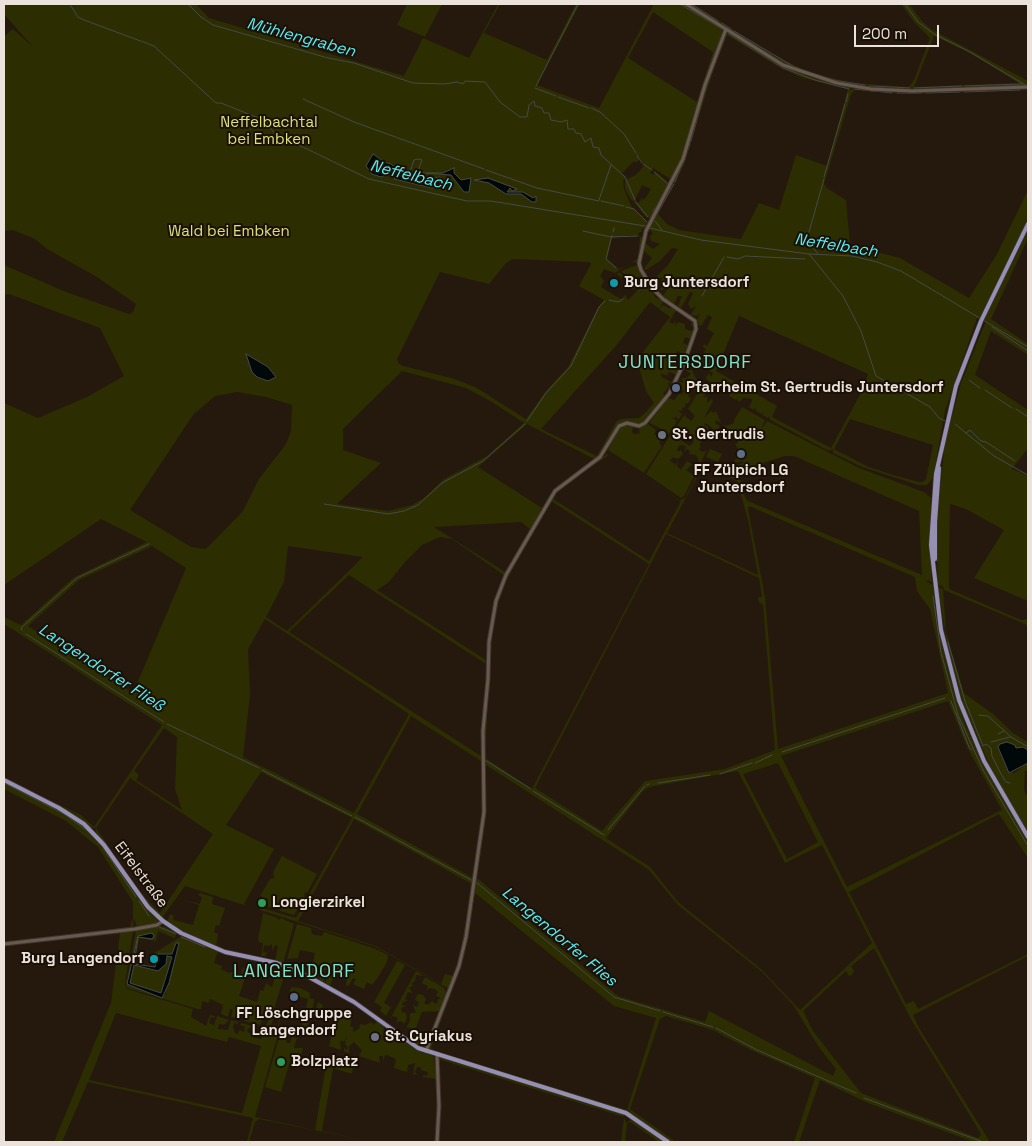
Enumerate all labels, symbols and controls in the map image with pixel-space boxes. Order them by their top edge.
water label: Mühlengraben [245,14,357,62]
scale bar [857,15,942,47]
text: 200 m [862,24,907,43]
park label: Neffelbachtal bei Embken [220,114,318,149]
water label: Neffelbach [368,157,454,195]
park label: Wald bei Embken [168,223,290,241]
water label: Neffelbach [793,230,879,262]
place label: Burg Juntersdorf [624,274,749,292]
marker: Burg Juntersdorf [608,277,620,289]
district label: JUNTERSDORF [617,352,753,374]
place label: Pfarrheim St. Gertrudis Juntersdorf [686,379,944,397]
marker: Pfarrheim St. Gertrudis Juntersdorf [670,382,682,394]
place label: St. Gertrudis [672,426,764,444]
marker: St. Gertrudis [656,429,668,441]
marker: FF Zülpich LG Juntersdorf [735,448,747,460]
place label: FF Zülpich LG Juntersdorf [694,462,788,497]
water label: Langendorfer Fließ [35,620,167,716]
street label: Eifelstraße [110,838,172,912]
water label: Langendorfer Flies [498,883,620,991]
place label: Longierzirkel [272,894,365,912]
marker: Longierzirkel [256,897,268,909]
place label: Burg Langendorf [21,950,144,968]
marker: Burg Langendorf [148,953,160,965]
district label: LANGENDORF [232,961,356,983]
marker: FF Löschgruppe Langendorf [288,991,300,1003]
place label: FF Löschgruppe Langendorf [236,1005,352,1040]
place label: St. Cyriakus [385,1028,472,1046]
marker: St. Cyriakus [369,1031,381,1043]
place label: Bolzplatz [291,1053,358,1071]
marker: Bolzplatz [275,1056,287,1068]

